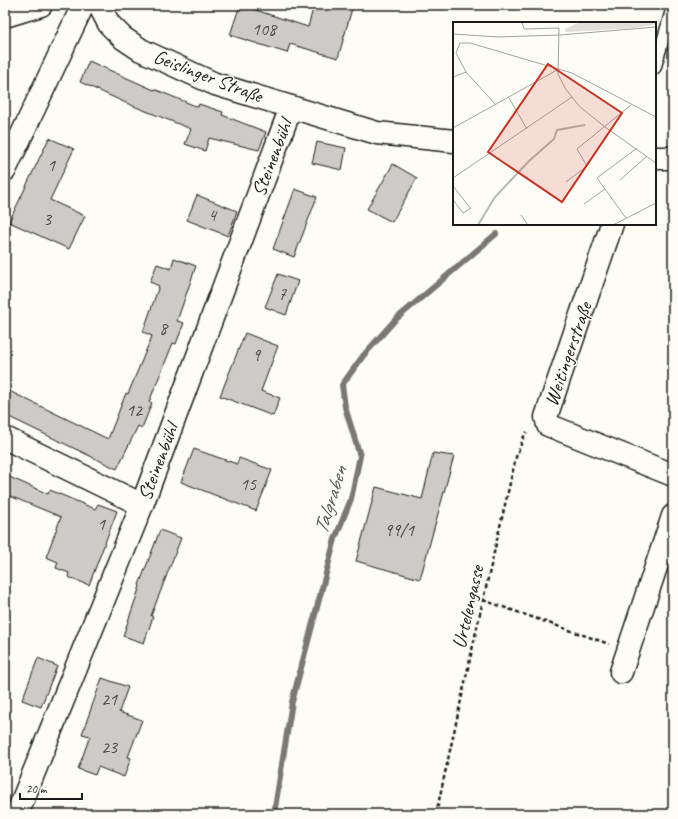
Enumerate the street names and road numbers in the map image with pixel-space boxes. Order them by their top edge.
street label: Geislinger Straße [150,44,267,109]
street label: Steinenbühl [246,113,299,200]
street label: Weitingerstraße [539,297,598,409]
street label: Steinenbühl [132,417,185,504]
street label: Urtelengasse [446,562,490,651]

